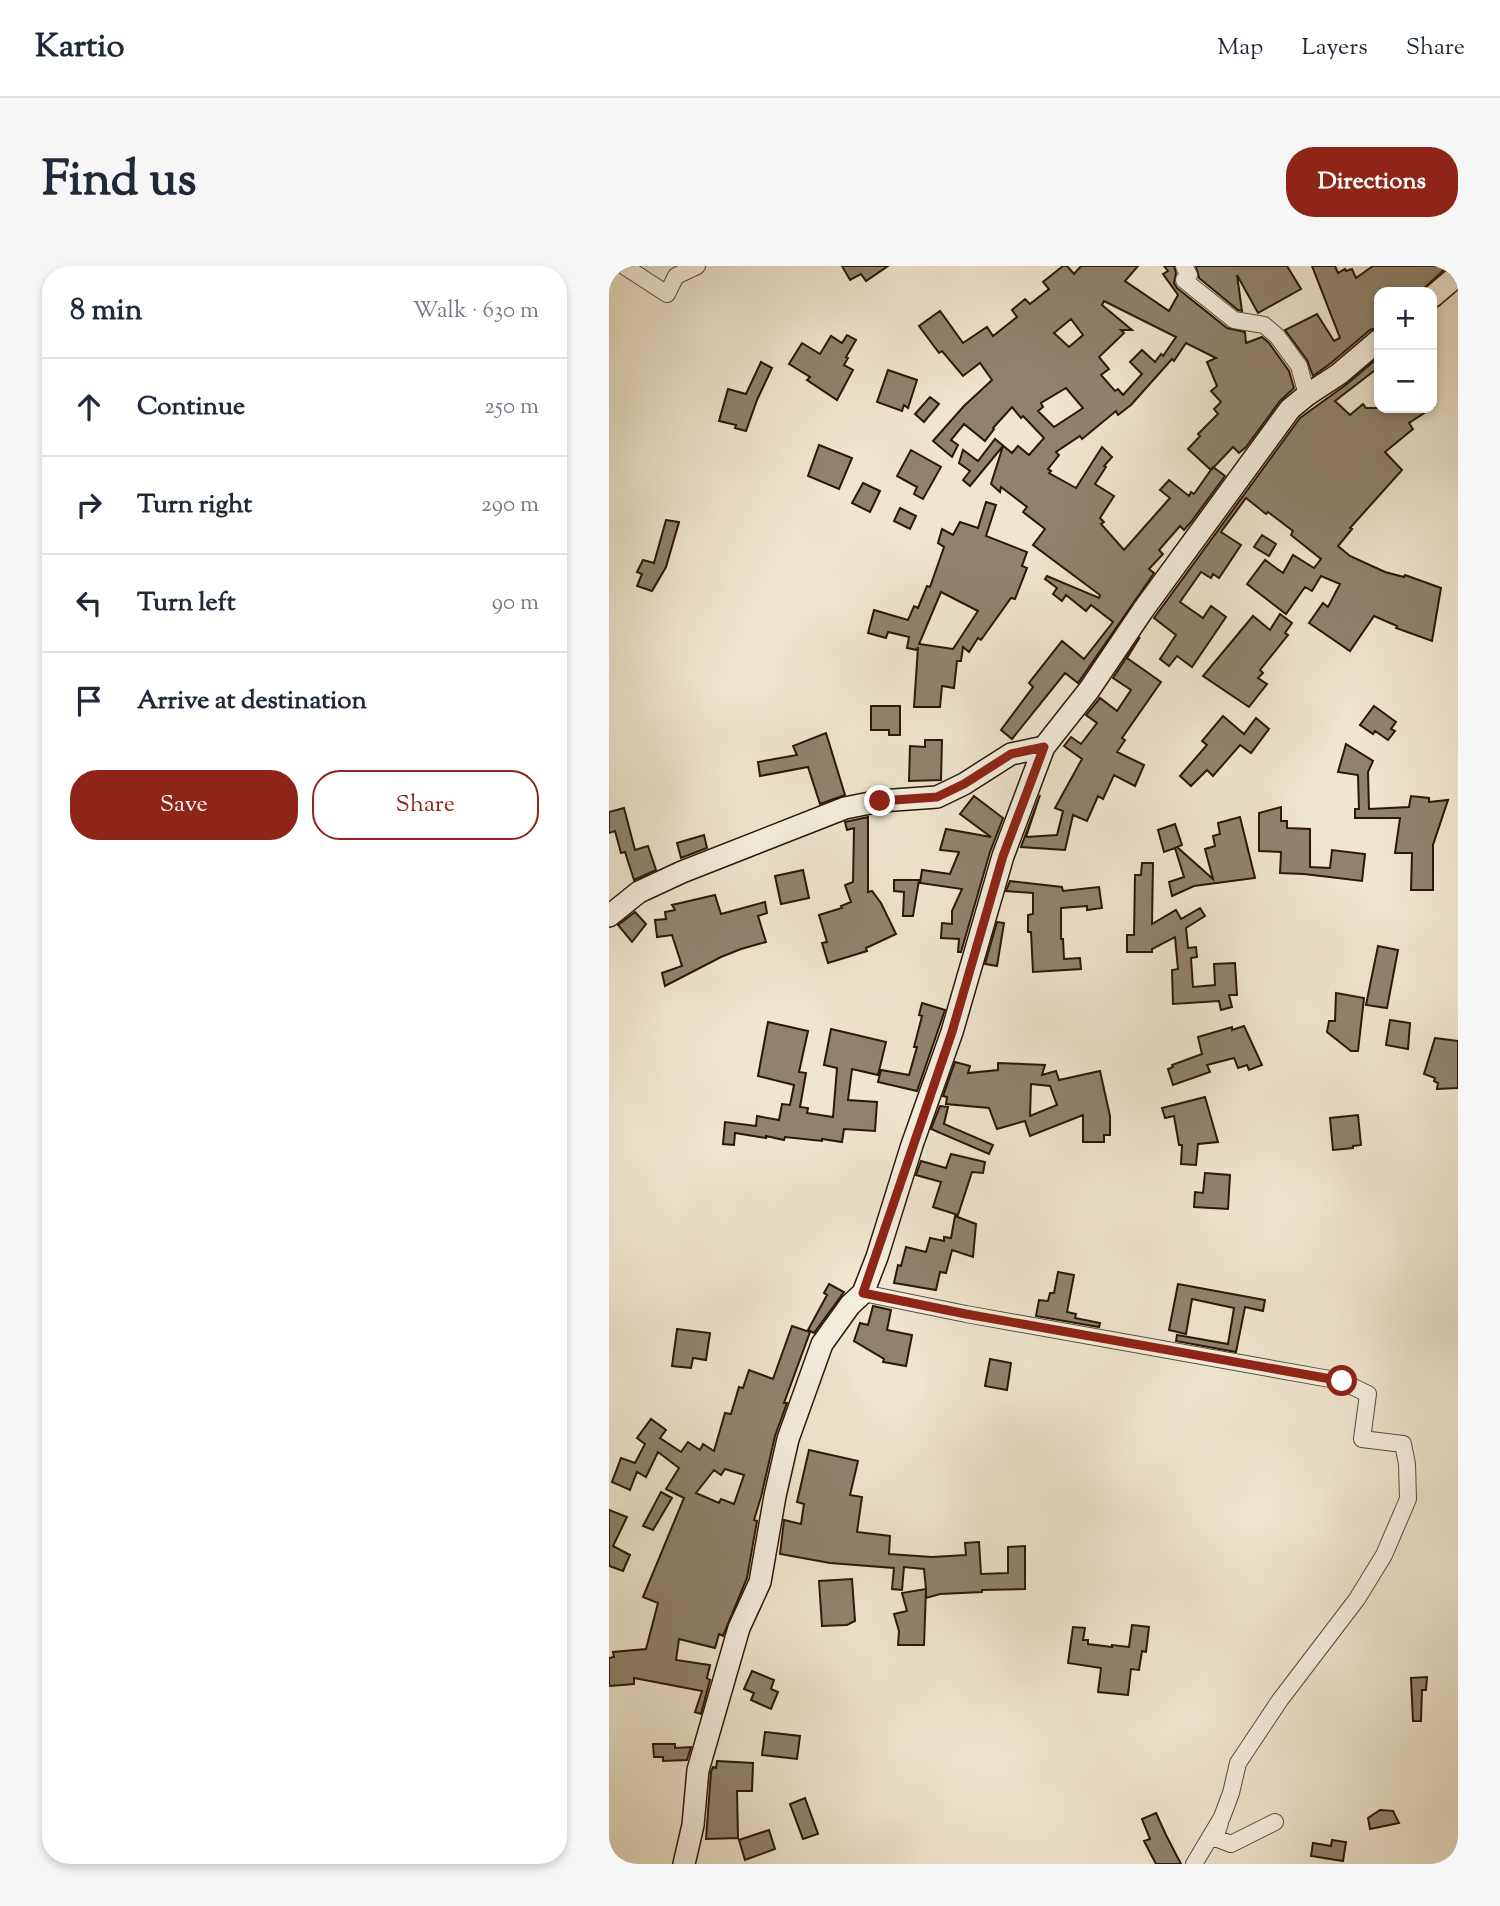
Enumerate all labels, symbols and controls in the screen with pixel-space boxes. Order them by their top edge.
text: Kartio [35,24,125,72]
text: Map [1217,31,1263,65]
text: Layers [1301,31,1368,65]
text: Share [1406,31,1465,65]
text: Find us [42,147,196,217]
button: Directions [1286,147,1458,217]
map controls [1374,287,1437,413]
button: + [1374,287,1437,350]
text: 8 min [70,290,142,333]
text: Walk · 630 m [413,295,539,328]
button: − [1374,350,1437,413]
icon: ahead [70,388,108,426]
text: Continue [137,389,245,426]
text: 250 m [484,391,539,424]
icon: right [70,486,108,524]
text: Turn right [137,487,252,524]
text: 290 m [481,489,539,522]
icon: left [70,584,108,622]
text: Turn left [137,585,236,622]
text: 90 m [492,587,539,620]
icon: arrive [70,682,108,720]
text: Arrive at destination [137,683,367,720]
button: Save [70,770,298,840]
button: Share [312,770,539,840]
route end [864,785,895,816]
route start [1326,1365,1357,1396]

